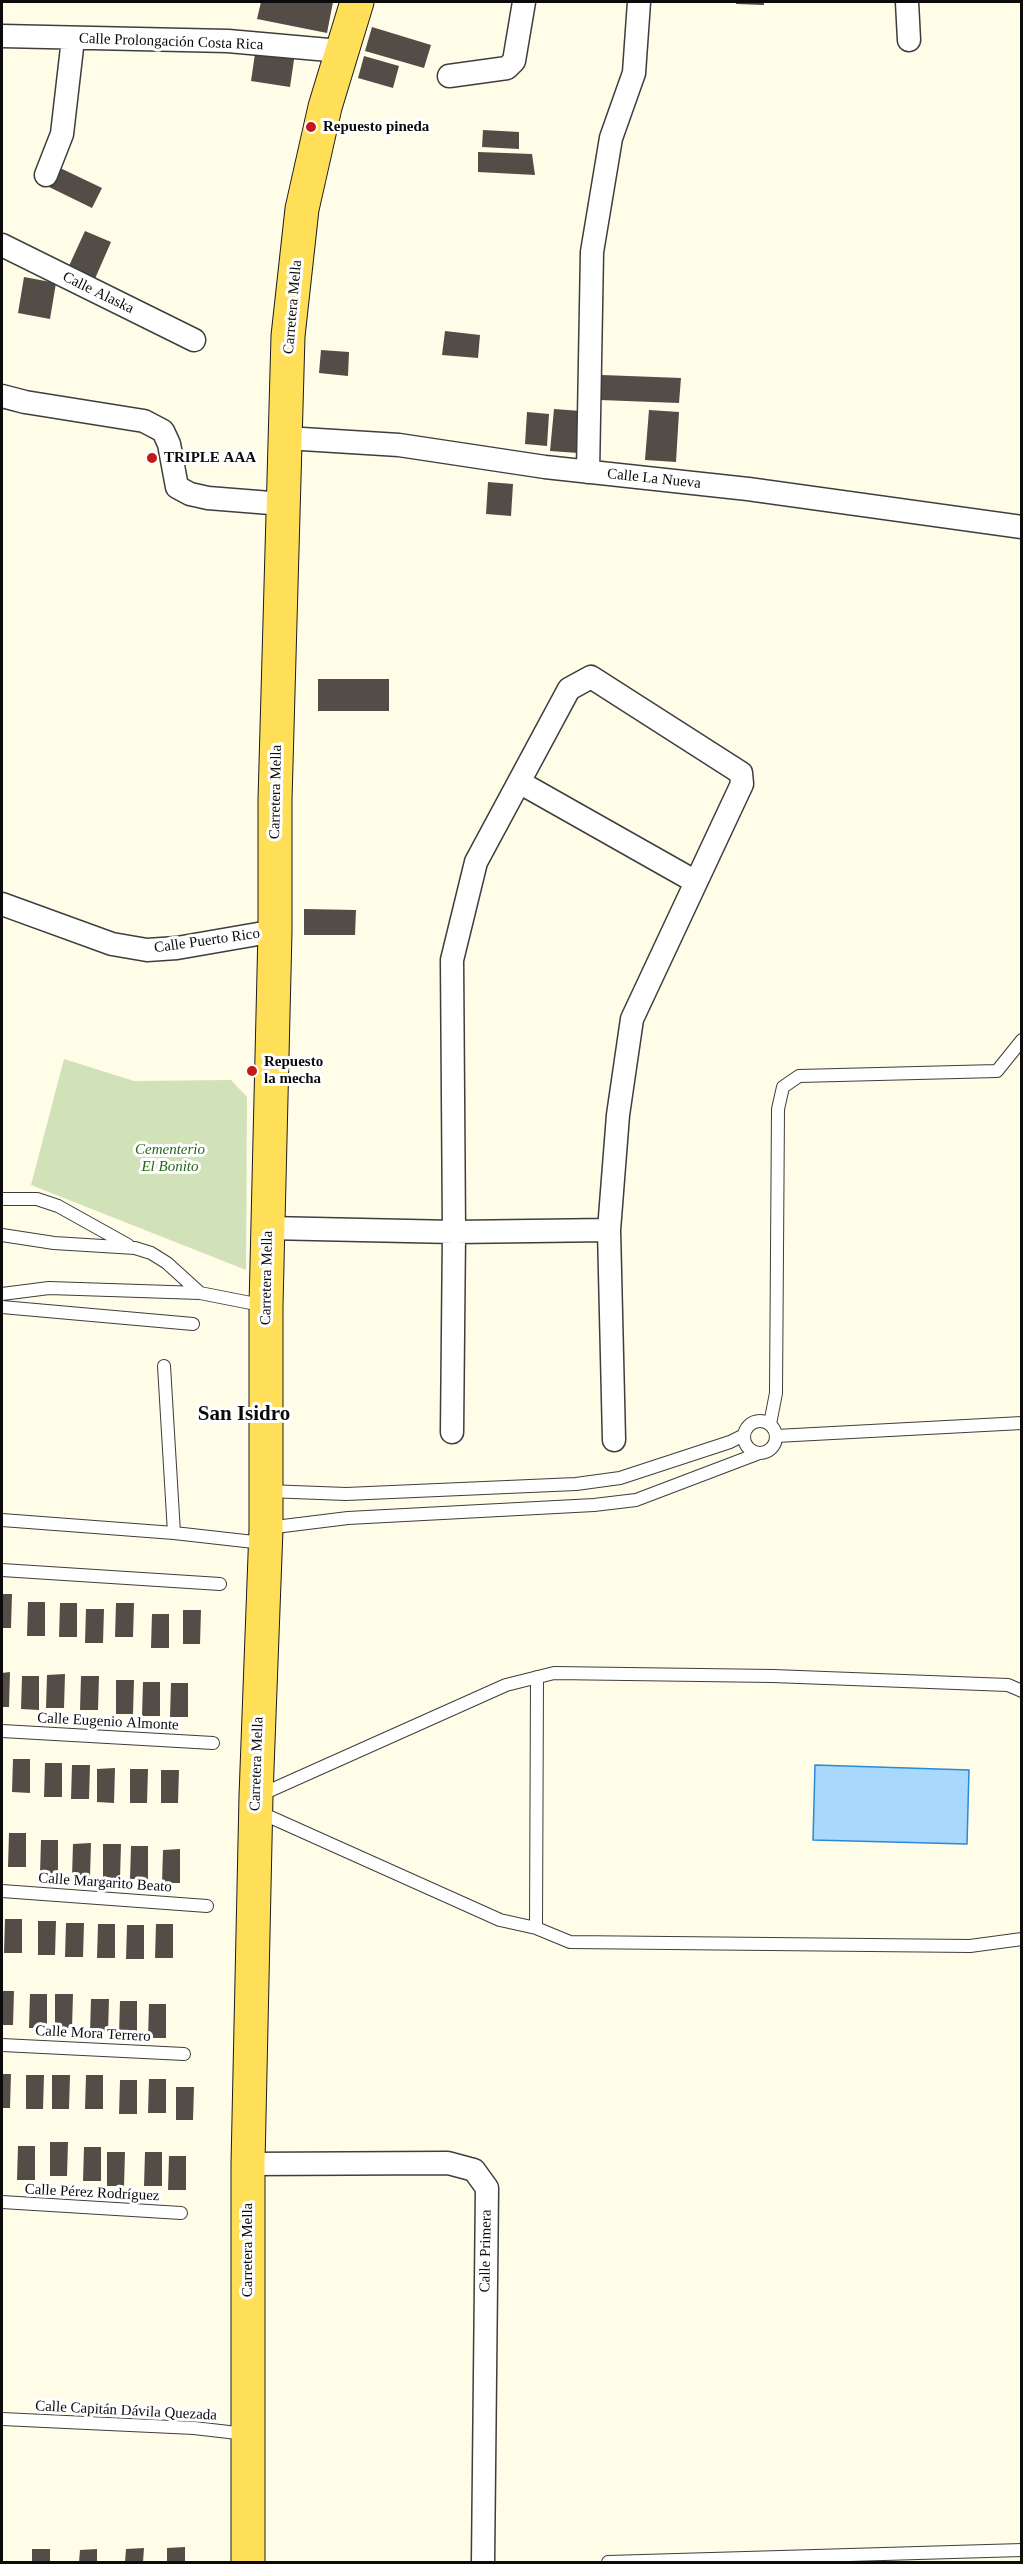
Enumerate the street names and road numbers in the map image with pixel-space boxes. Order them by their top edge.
street label: Calle Prolongación Costa Rica [78,30,264,54]
street label: Carretera Mella [280,259,306,355]
street label: Calle Alaska [59,268,137,318]
street label: Calle La Nueva [606,465,702,493]
street label: Carretera Mella [266,745,286,839]
street label: Calle Puerto Rico [153,925,261,957]
street label: Carretera Mella [257,1231,277,1325]
street label: Calle Eugenio Almonte [37,1709,179,1735]
street label: Carretera Mella [246,1716,268,1812]
street label: Calle Margarito Beato [38,1869,172,1897]
street label: Calle Mora Terrero [35,2022,151,2046]
street label: Calle Pérez Rodríguez [24,2180,160,2206]
street label: Carretera Mella [239,2203,257,2297]
street label: Calle Primera [476,2209,496,2293]
street label: Calle Capitán Dávila Quezada [35,2397,217,2425]

